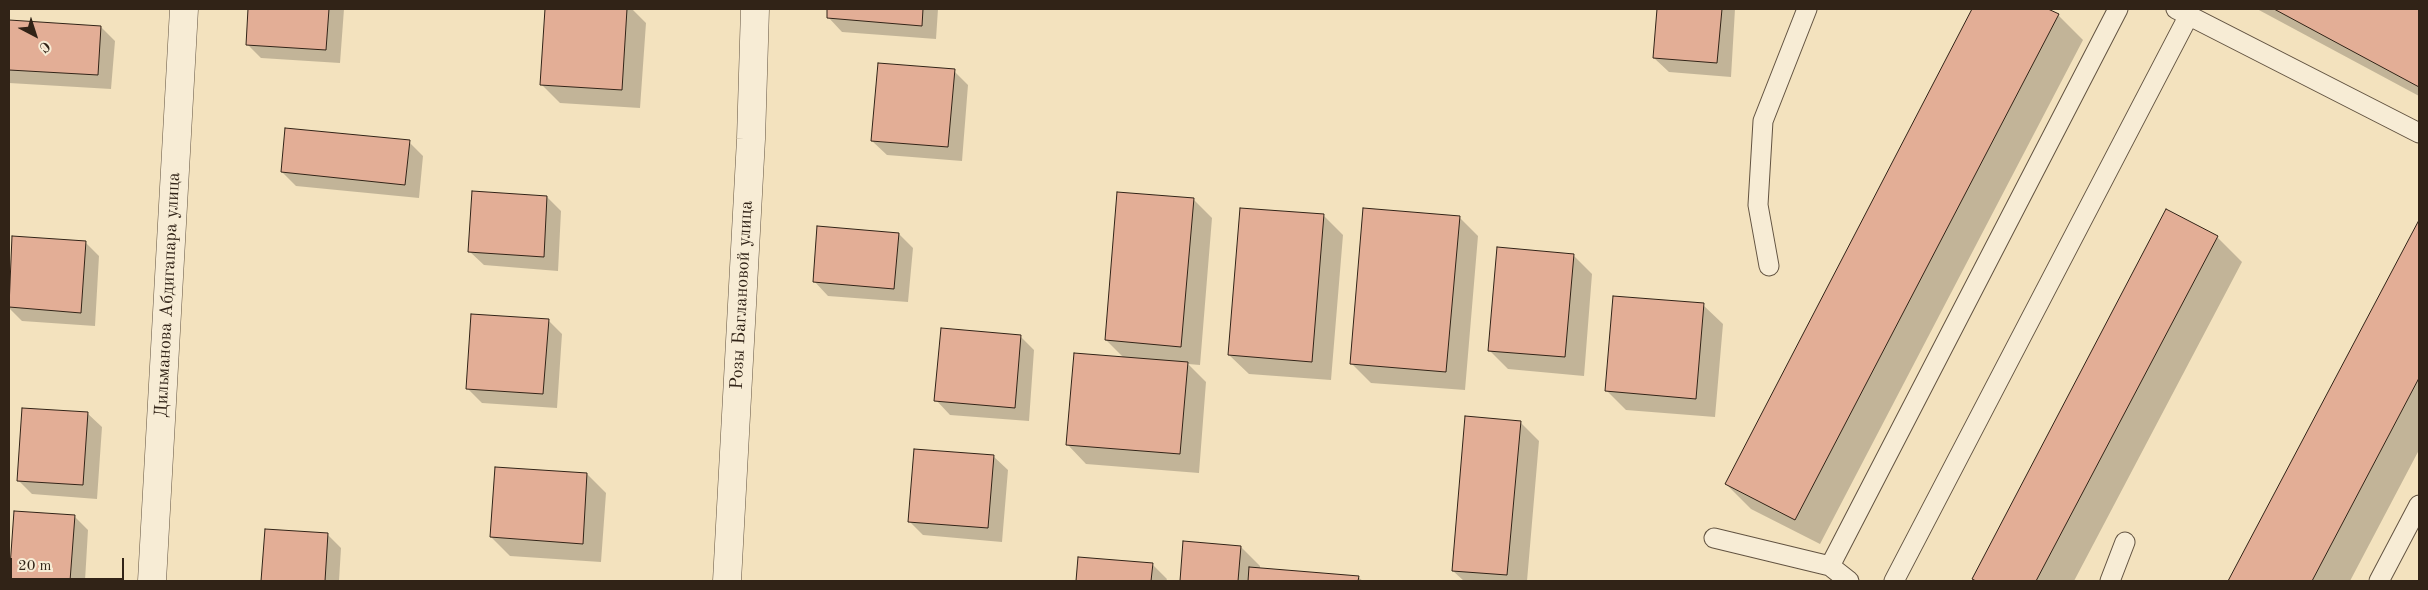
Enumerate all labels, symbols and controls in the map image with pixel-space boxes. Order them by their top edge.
north arrow [10,10,60,60]
text: С [37,38,53,55]
street label: Дильманова Абдигапара улица [151,172,185,418]
street label: Розы Баглановой улица [726,200,758,390]
scale bar [12,548,126,580]
text: 20 m [18,559,52,574]

